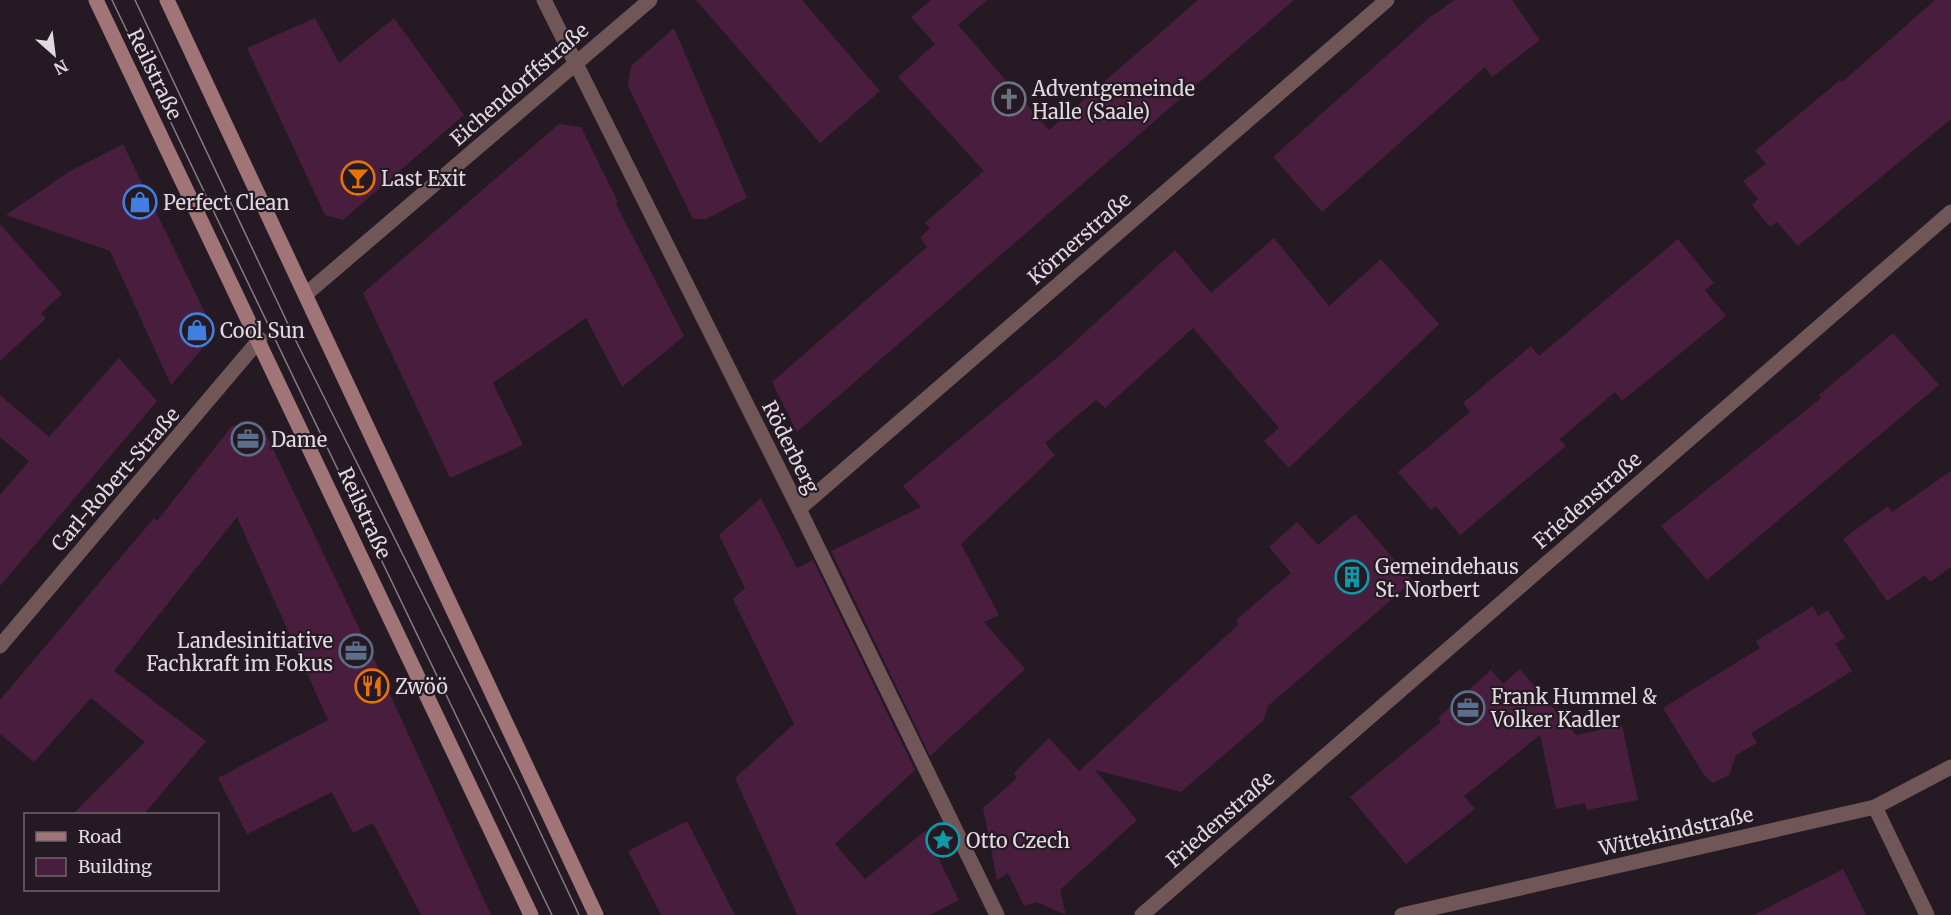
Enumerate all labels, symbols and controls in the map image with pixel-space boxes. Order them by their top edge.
street label: Eichendorffstraße [445,17,593,151]
north arrow [24,24,84,84]
street label: Reilstraße [122,25,188,123]
text: N [50,55,71,79]
place label: Adventgemeinde Halle (Saale) [1031,76,1195,124]
church icon: Adventgemeinde Halle (Saale) [991,81,1027,117]
bar icon: Last Exit [340,160,376,196]
place label: Last Exit [381,166,466,191]
shop icon: Perfect Clean [122,184,158,220]
street label: Körnerstraße [1022,187,1136,289]
place label: Perfect Clean [163,190,289,215]
shop icon: Cool Sun [179,312,215,348]
place label: Cool Sun [220,318,305,343]
street label: Röderberg [757,396,825,498]
street label: Carl-Robert-Straße [46,402,184,556]
office icon: Dame [230,421,266,457]
place label: Dame [271,427,327,452]
street label: Friedenstraße [1528,446,1646,554]
street label: Reilstraße [333,463,397,563]
place label: Gemeindehaus St. Norbert [1375,554,1519,602]
building icon: Gemeindehaus St. Norbert [1334,559,1370,595]
place label: Landesinitiative Fachkraft im Fokus [146,628,333,676]
office icon: Landesinitiative Fachkraft im Fokus [338,633,374,669]
restaurant icon: Zwöö [354,668,390,704]
place label: Zwöö [395,674,448,699]
place label: Frank Hummel & Volker Kadler [1490,684,1657,732]
office icon: Frank Hummel & Volker Kadler [1450,690,1486,726]
street label: Friedenstraße [1161,765,1279,873]
street label: Wittekindstraße [1596,801,1756,861]
legend [24,813,219,891]
place icon: Otto Czech [925,822,961,858]
text: Road [78,825,122,848]
place label: Otto Czech [966,828,1070,853]
text: Building [78,855,152,878]

